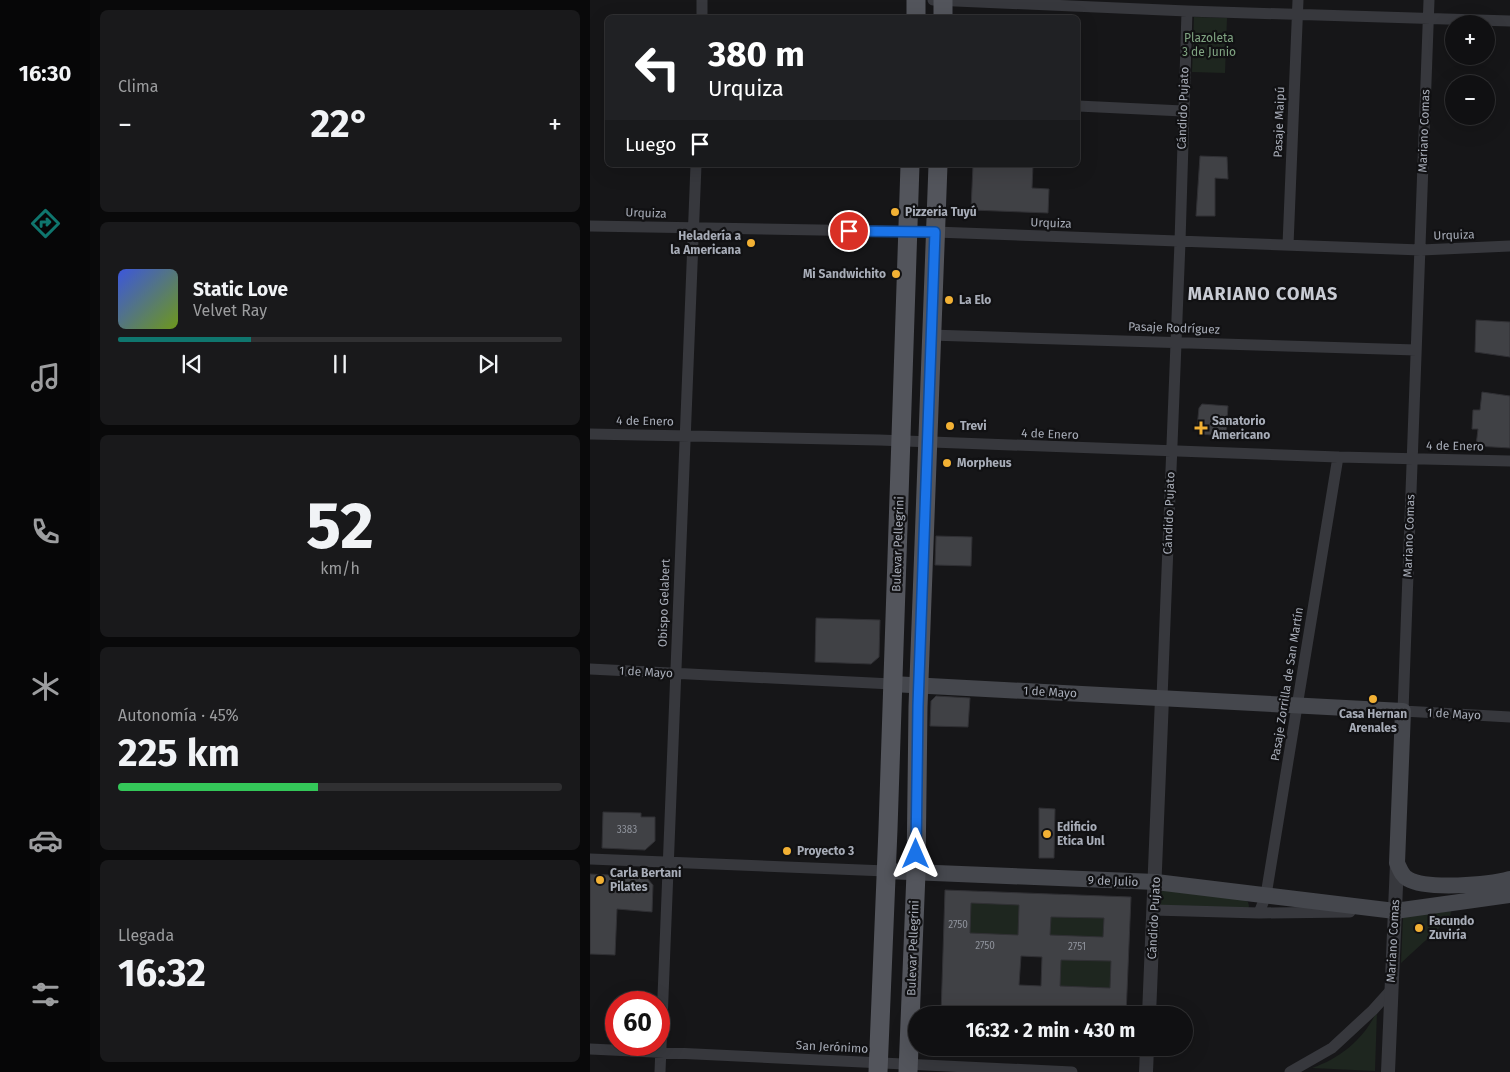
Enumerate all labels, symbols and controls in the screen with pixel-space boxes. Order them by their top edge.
map controls [1445,15,1495,125]
button: + [1445,15,1495,65]
park label: Plazoleta 3 de Junio [1182,31,1236,59]
text: 380 m [708,33,805,75]
icon: left [625,35,690,100]
text: 16:30 [19,60,71,87]
street label: Cándido Pujato [1175,66,1191,150]
text: Urquiza [708,75,784,102]
button: − [1445,75,1495,125]
text: Clima [118,77,158,96]
street label: Pasaje Maipú [1271,86,1287,158]
street label: Mariano Comas [1416,89,1432,173]
text: 22° [310,101,370,147]
text: − [118,108,132,141]
text: + [548,108,562,141]
icon: arrive [686,130,714,158]
text: Luego [625,133,676,156]
street label: Urquiza [625,205,667,221]
place label: Pizzeria Tuyú [905,205,977,219]
icon: directions [28,206,63,241]
marker: Pizzeria Tuyú [889,206,901,218]
pin [828,210,870,252]
street label: Urquiza [1030,215,1072,231]
icon: arrive [835,217,863,245]
street label: Urquiza [1433,227,1475,243]
place label: Heladería a la Americana [670,229,741,257]
marker: Heladería a la Americana [745,237,757,249]
place label: Mi Sandwichito [803,267,886,281]
marker: Mi Sandwichito [890,268,902,280]
text: Static Love [193,278,288,301]
district label: MARIANO COMAS [1188,283,1338,305]
place label: La Elo [959,293,991,307]
marker: La Elo [943,294,955,306]
text: Velvet Ray [193,301,267,320]
street label: Pasaje Rodríguez [1128,319,1220,337]
icon: previous [178,350,206,378]
icon: pause [326,350,354,378]
icon: next [474,350,502,378]
icon: music [28,360,63,395]
street label: 4 de Enero [616,413,674,429]
place label: Sanatorio Americano [1211,414,1270,442]
place label: Trevi [960,419,987,433]
marker: Trevi [944,420,956,432]
marker: Sanatorio Americano [1194,421,1208,435]
street label: 4 de Enero [1021,426,1079,442]
street label: 4 de Enero [1426,438,1484,454]
place label: Morpheus [957,456,1012,470]
marker: Morpheus [941,457,953,469]
street label: Cándido Pujato [1161,471,1177,555]
text: 52 [306,487,374,565]
street label: Mariano Comas [1401,494,1417,578]
street label: Bulevar Pellegrini [889,496,907,592]
icon: phone [28,514,63,549]
street label: Obispo Gelabert [655,558,673,647]
text: km/h [320,559,360,578]
street label: Pasaje Zorrilla de San Martín [1268,606,1306,762]
street label: 1 de Mayo [619,664,673,680]
icon: climate [28,669,63,704]
street label: 1 de Mayo [1023,684,1077,700]
marker: Casa Hernan Arenales [1367,693,1379,705]
text: Autonomía · 45% [118,706,239,725]
street label: 1 de Mayo [1427,706,1481,722]
place label: Casa Hernan Arenales [1339,707,1407,735]
text: 225 km [118,730,240,776]
place label: Edificio Etica Unl [1057,820,1105,848]
icon: car [28,823,63,858]
house number: 3383 [617,824,637,836]
position arrow [889,827,941,879]
marker: Edificio Etica Unl [1041,828,1053,840]
place label: Proyecto 3 [797,844,854,858]
marker: Proyecto 3 [781,845,793,857]
place label: Carla Bertani Pilates [610,866,681,894]
street label: 9 de Julio [1087,873,1139,889]
marker: Carla Bertani Pilates [594,874,606,886]
street label: Cándido Pujato [1145,876,1163,960]
street label: Mariano Comas [1384,899,1402,983]
street label: Bulevar Pellegrini [904,900,922,996]
place label: Facundo Zuviría [1429,914,1474,942]
house number: 2750 [948,919,968,931]
marker: Facundo Zuviría [1413,922,1425,934]
text: Llegada [118,926,174,945]
house number: 2750 [975,940,995,952]
house number: 2751 [1068,941,1086,953]
text: 16:32 [118,950,206,996]
icon: filters [28,977,63,1012]
speed limit sign: 60 [605,991,670,1056]
text: 16:32 · 2 min · 430 m [966,1019,1135,1042]
street label: San Jerónimo [795,1038,869,1056]

